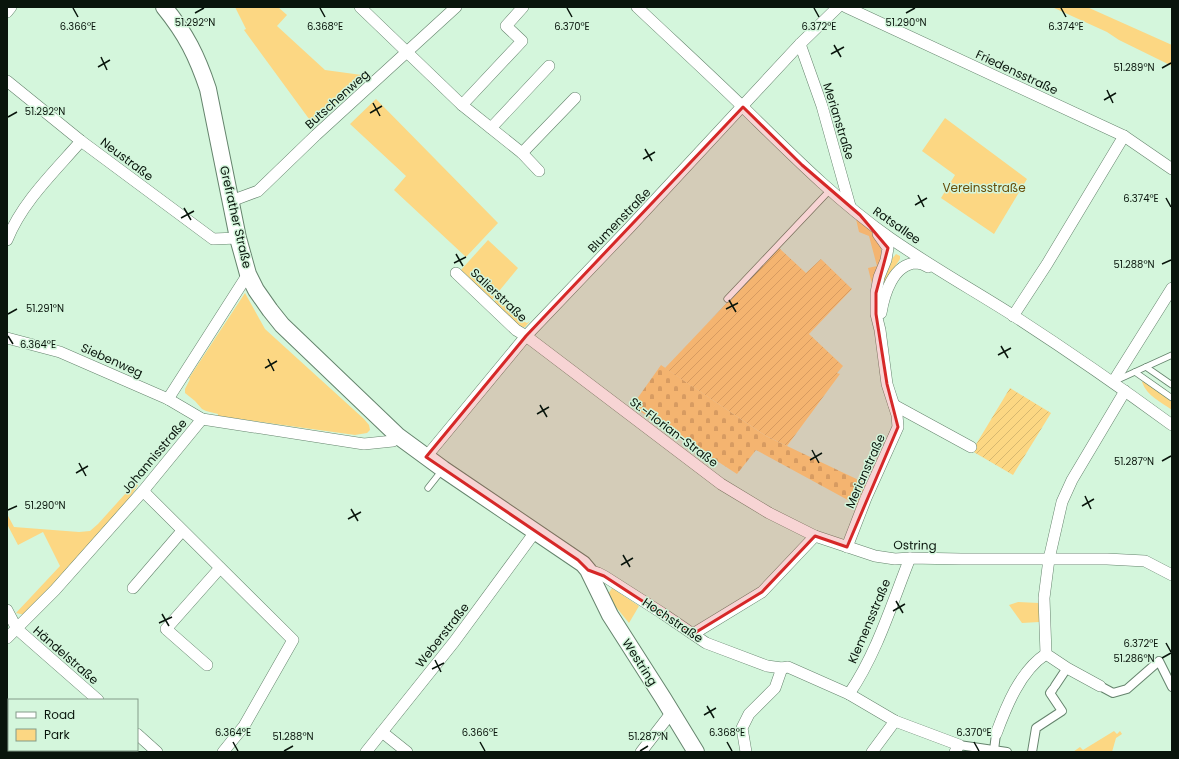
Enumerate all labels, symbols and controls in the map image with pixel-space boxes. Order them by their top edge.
text: 51.292°N [175,15,215,30]
text: 51.290°N [885,15,927,30]
text: 6.366°E [60,19,96,34]
text: 6.368°E [307,19,343,34]
text: 6.370°E [554,19,590,34]
text: 6.372°E [802,19,836,34]
text: 6.374°E [1048,19,1084,34]
street label: Friedensstraße [973,45,1061,99]
text: 51.289°N [1113,60,1155,75]
street label: Butschenweg [301,66,373,132]
street label: Merianstraße [819,80,859,162]
text: 51.292°N [25,104,65,119]
street label: Neustraße [97,133,157,185]
street label: Grefrather Straße [216,164,256,270]
park label: Vereinsstraße [942,179,1026,196]
street label: Blumenstraße [584,184,654,256]
text: 6.374°E [1123,191,1159,206]
street label: Ratsallee [870,202,924,248]
text: 51.288°N [1113,257,1155,272]
street label: Salierstraße [467,264,531,326]
text: 51.291°N [26,301,64,316]
text: 6.364°E [20,337,56,352]
street label: Siebenweg [78,339,146,381]
street label: St.-Florian-Straße [626,393,722,471]
street label: Johannisstraße [118,415,190,497]
street label: Merianstraße [841,431,889,511]
text: 51.287°N [1114,454,1154,469]
text: 51.290°N [24,498,66,513]
street label: Ostring [893,536,937,554]
street label: Klemensstraße [844,576,894,666]
street label: Hochstraße [639,593,707,647]
street label: Weberstraße [411,599,473,671]
street label: Händelstraße [30,622,102,688]
street label: Westring [618,635,662,689]
text: 6.372°E [1124,636,1158,651]
text: 51.286°N [1113,651,1155,666]
legend [8,699,138,751]
text: Road [44,706,75,723]
text: 6.364°E [215,725,251,740]
text: 6.366°E [462,725,498,740]
text: 6.368°E [709,725,745,740]
text: 6.370°E [956,725,992,740]
text: Park [44,726,71,743]
text: 51.288°N [272,729,314,744]
text: 51.287°N [628,729,668,744]

